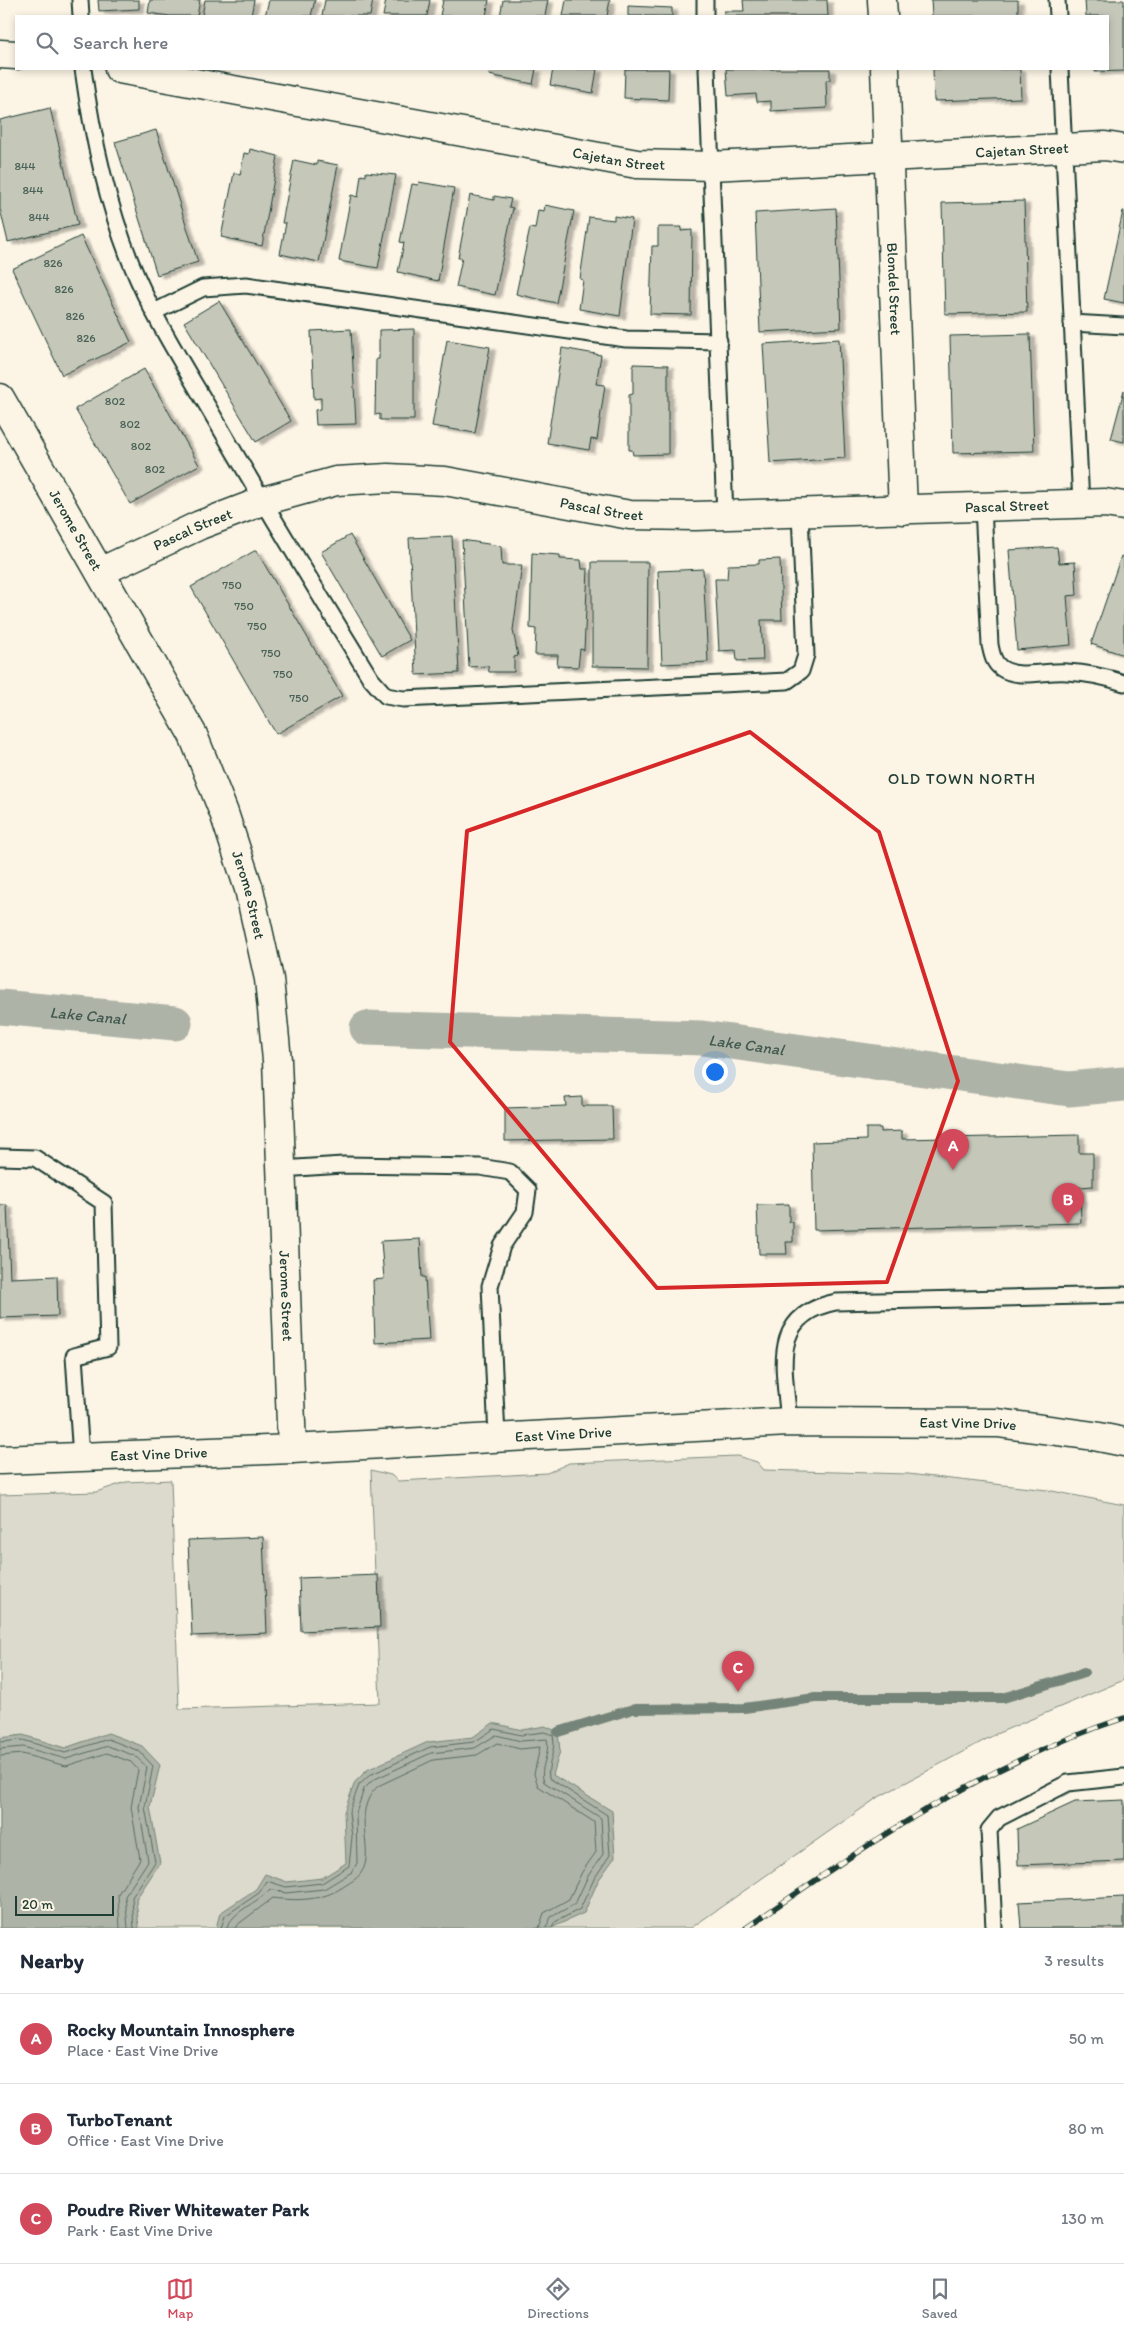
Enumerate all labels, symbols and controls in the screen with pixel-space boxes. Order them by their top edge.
search box [15,15,1109,70]
icon: search [33,29,61,57]
text: Search here [73,31,168,54]
street label: Cajetan Street [975,139,1069,162]
street label: Cajetan Street [571,143,666,174]
house number: 844 [14,159,36,173]
house number: 844 [22,183,44,197]
house number: 844 [28,210,50,224]
street label: Blondel Street [883,242,905,336]
house number: 826 [43,256,63,270]
house number: 826 [54,282,74,296]
house number: 826 [65,309,85,323]
house number: 826 [76,331,96,345]
house number: 802 [105,394,126,408]
house number: 802 [120,417,141,431]
house number: 802 [131,439,152,453]
house number: 802 [145,462,166,476]
street label: Jerome Street [45,486,106,574]
street label: Pascal Street [559,493,644,524]
street label: Pascal Street [965,496,1050,516]
street label: Pascal Street [150,504,235,555]
house number: 750 [222,578,242,592]
house number: 750 [234,599,254,613]
house number: 750 [247,619,267,633]
house number: 750 [261,646,281,660]
house number: 750 [273,667,293,681]
house number: 750 [289,691,309,705]
district label: OLD TOWN NORTH [888,769,1036,788]
street label: Jerome Street [228,848,269,941]
water label: Lake Canal [49,1003,128,1029]
water label: Lake Canal [707,1030,787,1060]
your location [702,1059,728,1085]
pin: A [937,1129,969,1170]
pin: B [1052,1183,1084,1224]
street label: Jerome Street [275,1250,297,1342]
street label: East Vine Drive [919,1414,1018,1434]
street label: East Vine Drive [514,1423,612,1446]
street label: East Vine Drive [110,1443,208,1465]
pin: C [722,1651,754,1692]
scale bar [15,1893,114,1916]
text: 20 m [22,1896,53,1913]
text: Nearby [20,1948,84,1973]
text: 3 results [1044,1951,1104,1970]
text: Rocky Mountain Innosphere [67,2018,295,2041]
text: A [31,2029,41,2048]
text: 50 m [1069,2029,1104,2048]
text: Place · East Vine Drive [67,2041,218,2060]
text: TurboTenant [67,2108,172,2131]
text: B [31,2119,41,2138]
text: 80 m [1068,2119,1104,2138]
text: Office · East Vine Drive [67,2131,224,2150]
text: Poudre River Whitewater Park [67,2198,309,2221]
text: C [31,2209,41,2228]
text: 130 m [1061,2209,1104,2228]
text: Park · East Vine Drive [67,2221,213,2240]
tab: Map [166,2275,194,2322]
tab: Directions [527,2275,589,2322]
tab: Saved [922,2275,958,2322]

